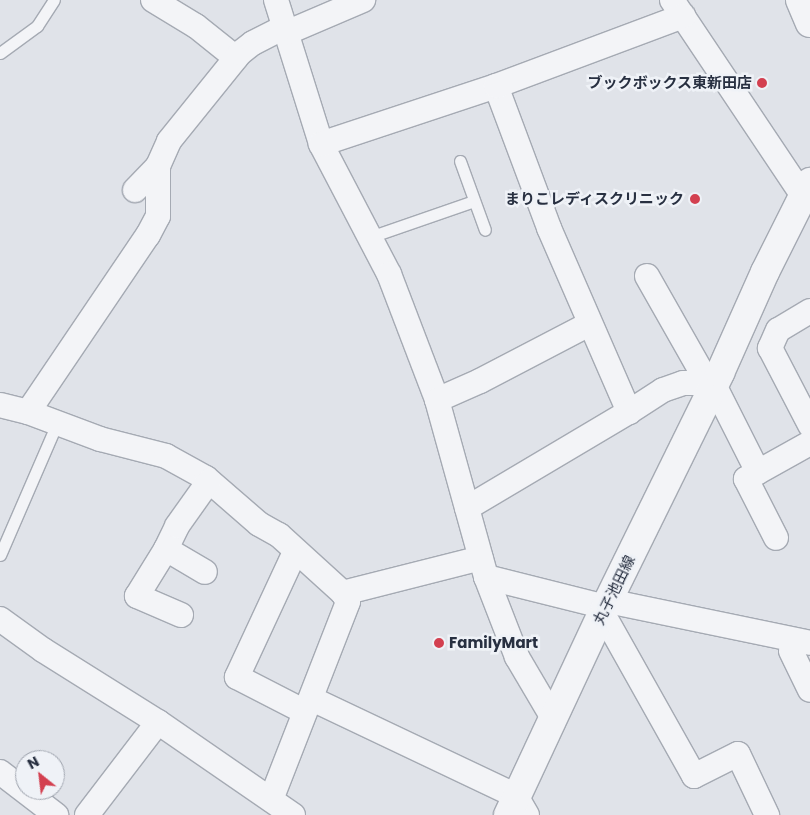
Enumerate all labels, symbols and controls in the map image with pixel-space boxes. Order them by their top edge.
place label: ブックボックス東新田店 [587,74,752,92]
marker: ブックボックス東新田店 [756,77,768,89]
place label: まりこレディスクリニック [504,190,684,208]
marker: まりこレディスクリニック [688,192,702,206]
street label: 丸子池田線 [589,552,639,628]
place label: FamilyMart [449,634,538,652]
marker: FamilyMart [433,637,445,649]
north arrow [15,750,65,800]
text: N [24,751,43,774]

